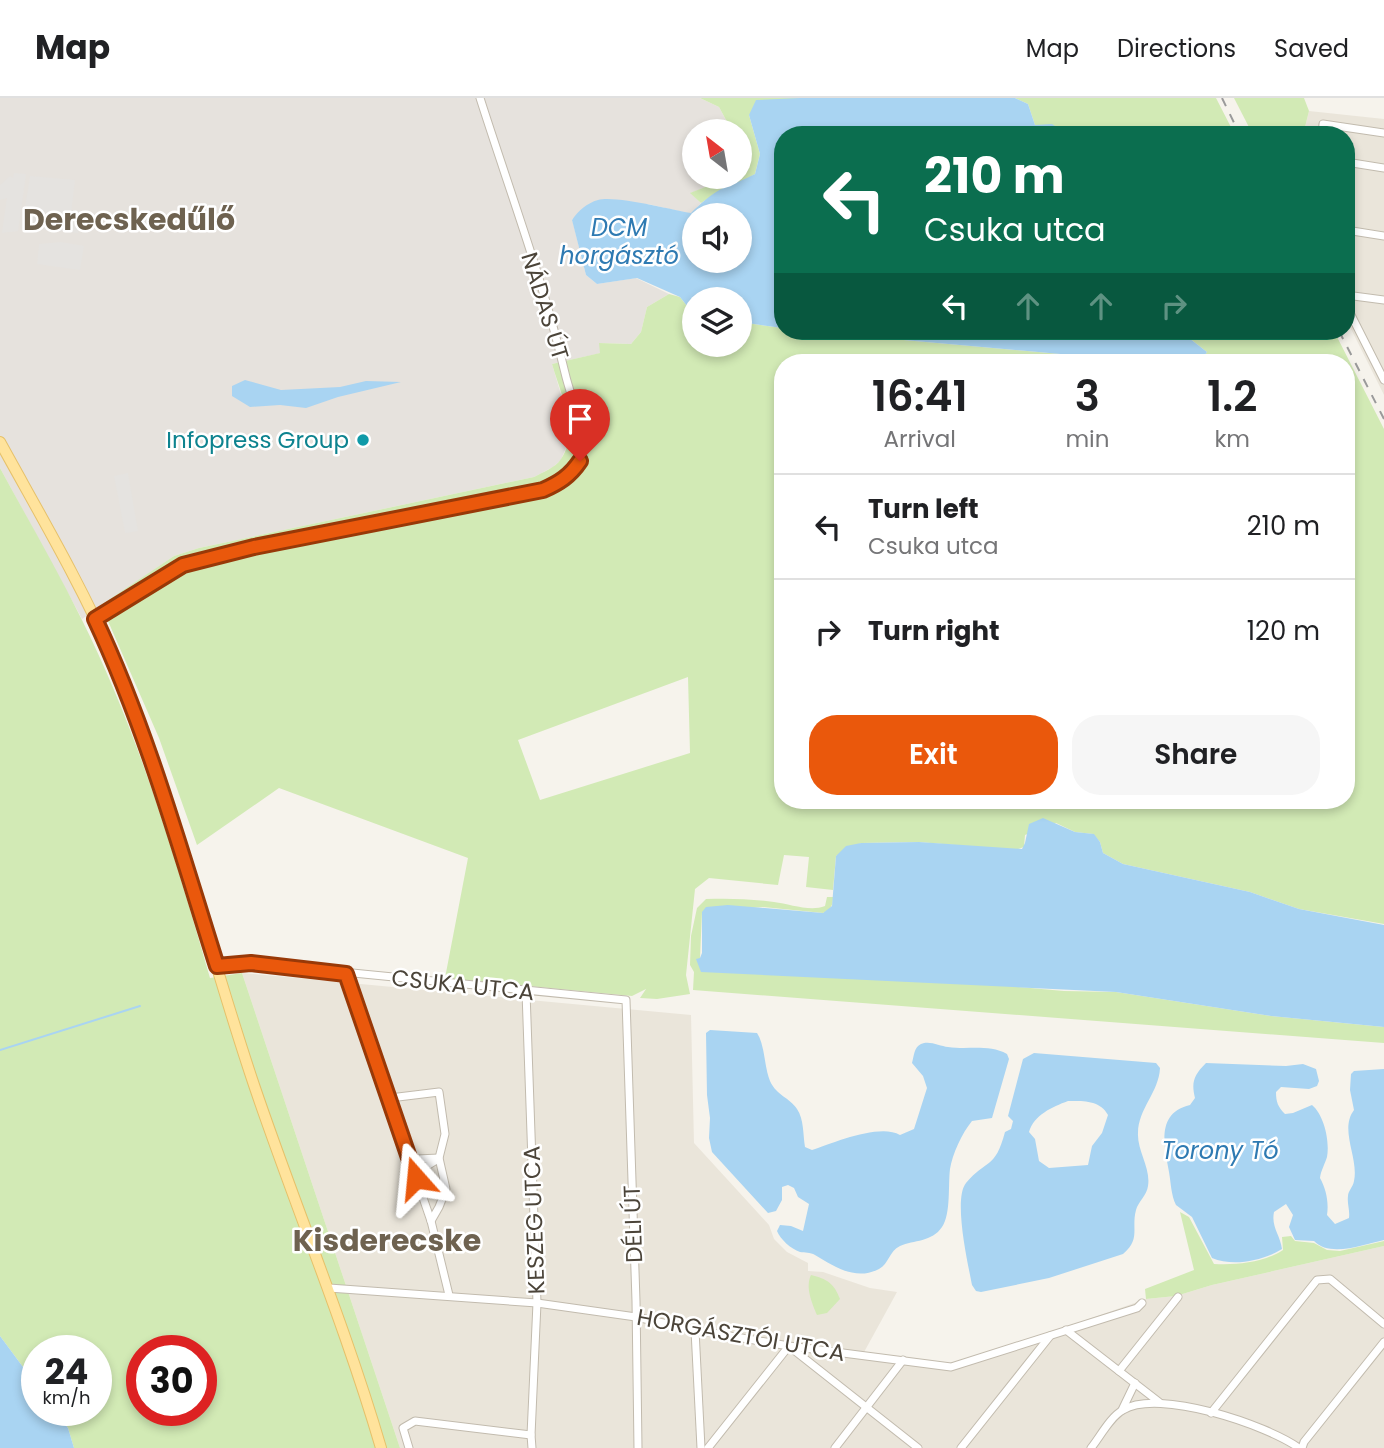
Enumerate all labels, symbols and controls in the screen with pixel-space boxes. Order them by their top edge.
text: Map [35,24,110,71]
text: Map [1026,32,1079,65]
text: Directions [1117,32,1236,65]
text: Saved [1274,32,1349,65]
north arrow [682,119,752,189]
map controls [682,119,752,357]
text: 210 m [924,142,1065,210]
icon: left [809,154,900,245]
district label: Derecskedűlő [23,198,235,241]
button: sound [682,203,752,273]
text: Csuka utca [924,207,1106,252]
water label: DCM horgásztó [559,211,679,272]
street label: NÁDAS ÚT [513,248,577,364]
button: layers [682,287,752,357]
icon: left [936,287,974,325]
icon: ahead [1009,287,1047,325]
icon: ahead [1082,287,1120,325]
icon: right [1155,287,1193,325]
text: 16:41 [872,367,968,426]
text: 3 [1075,367,1100,426]
text: 1.2 [1207,367,1257,426]
pin [550,389,610,461]
icon: arrive [561,400,599,438]
text: Arrival [883,423,956,455]
text: min [1065,423,1109,455]
text: km [1214,423,1250,455]
place label: Infopress Group [166,424,349,456]
marker: Infopress Group [355,432,371,448]
text: Turn left [868,491,979,527]
icon: left [809,508,847,546]
text: 210 m [1247,508,1320,544]
text: Csuka utca [868,530,999,562]
icon: right [809,613,847,651]
text: Turn right [868,613,1000,649]
text: 120 m [1247,613,1320,649]
button: Exit [809,715,1058,795]
button: Share [1072,715,1320,795]
street label: CSUKA UTCA [390,962,536,1008]
water label: Torony Tó [1161,1134,1279,1167]
position arrow [379,1141,453,1215]
street label: KESZEG UTCA [515,1145,553,1295]
street label: DÉLI ÚT [616,1185,650,1263]
district label: Kisderecske [293,1219,481,1262]
street label: HORGÁSZTÓI UTCA [634,1301,848,1369]
speed limit sign: 30 [126,1335,217,1426]
text: 24 [45,1347,88,1396]
text: km/h [43,1385,90,1410]

